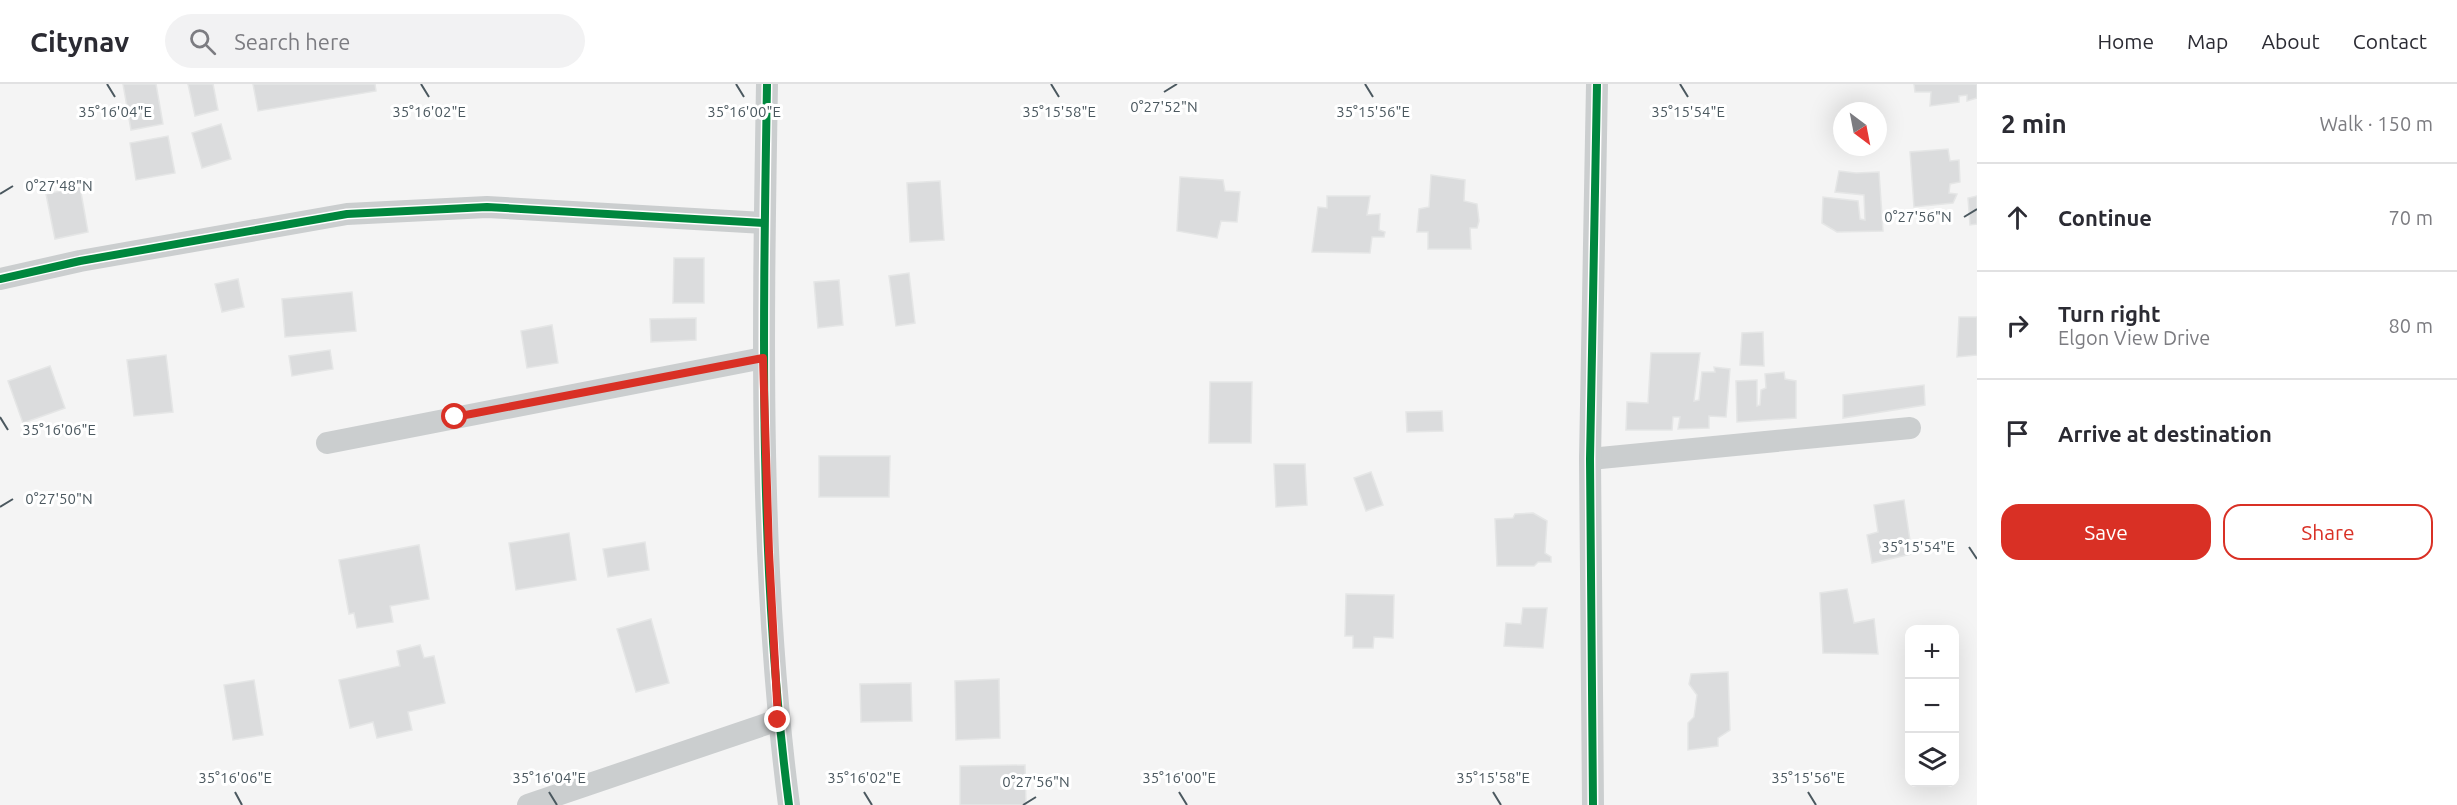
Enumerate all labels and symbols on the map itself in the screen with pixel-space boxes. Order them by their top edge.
text: 0°27'52"N [1130,98,1198,115]
north arrow [1833,102,1887,156]
text: 35°16'04"E [78,103,152,120]
text: 35°16'02"E [392,103,466,120]
text: 35°16'00"E [707,103,781,120]
text: 35°15'58"E [1022,103,1096,120]
text: 35°15'56"E [1336,103,1410,120]
text: 35°15'54"E [1651,103,1725,120]
text: 0°27'48"N [25,177,93,194]
text: 0°27'56"N [1884,208,1952,225]
route start [441,403,467,429]
text: 35°16'06"E [22,421,96,438]
text: 0°27'50"N [25,490,93,507]
text: 35°15'54"E [1881,538,1955,555]
route end [764,706,790,732]
text: 35°16'06"E [198,769,272,786]
text: 35°16'04"E [512,769,586,786]
text: 35°16'02"E [827,769,901,786]
text: 35°16'00"E [1142,769,1216,786]
text: 35°15'58"E [1456,769,1530,786]
text: 35°15'56"E [1771,769,1845,786]
text: 0°27'56"N [1002,773,1070,790]

